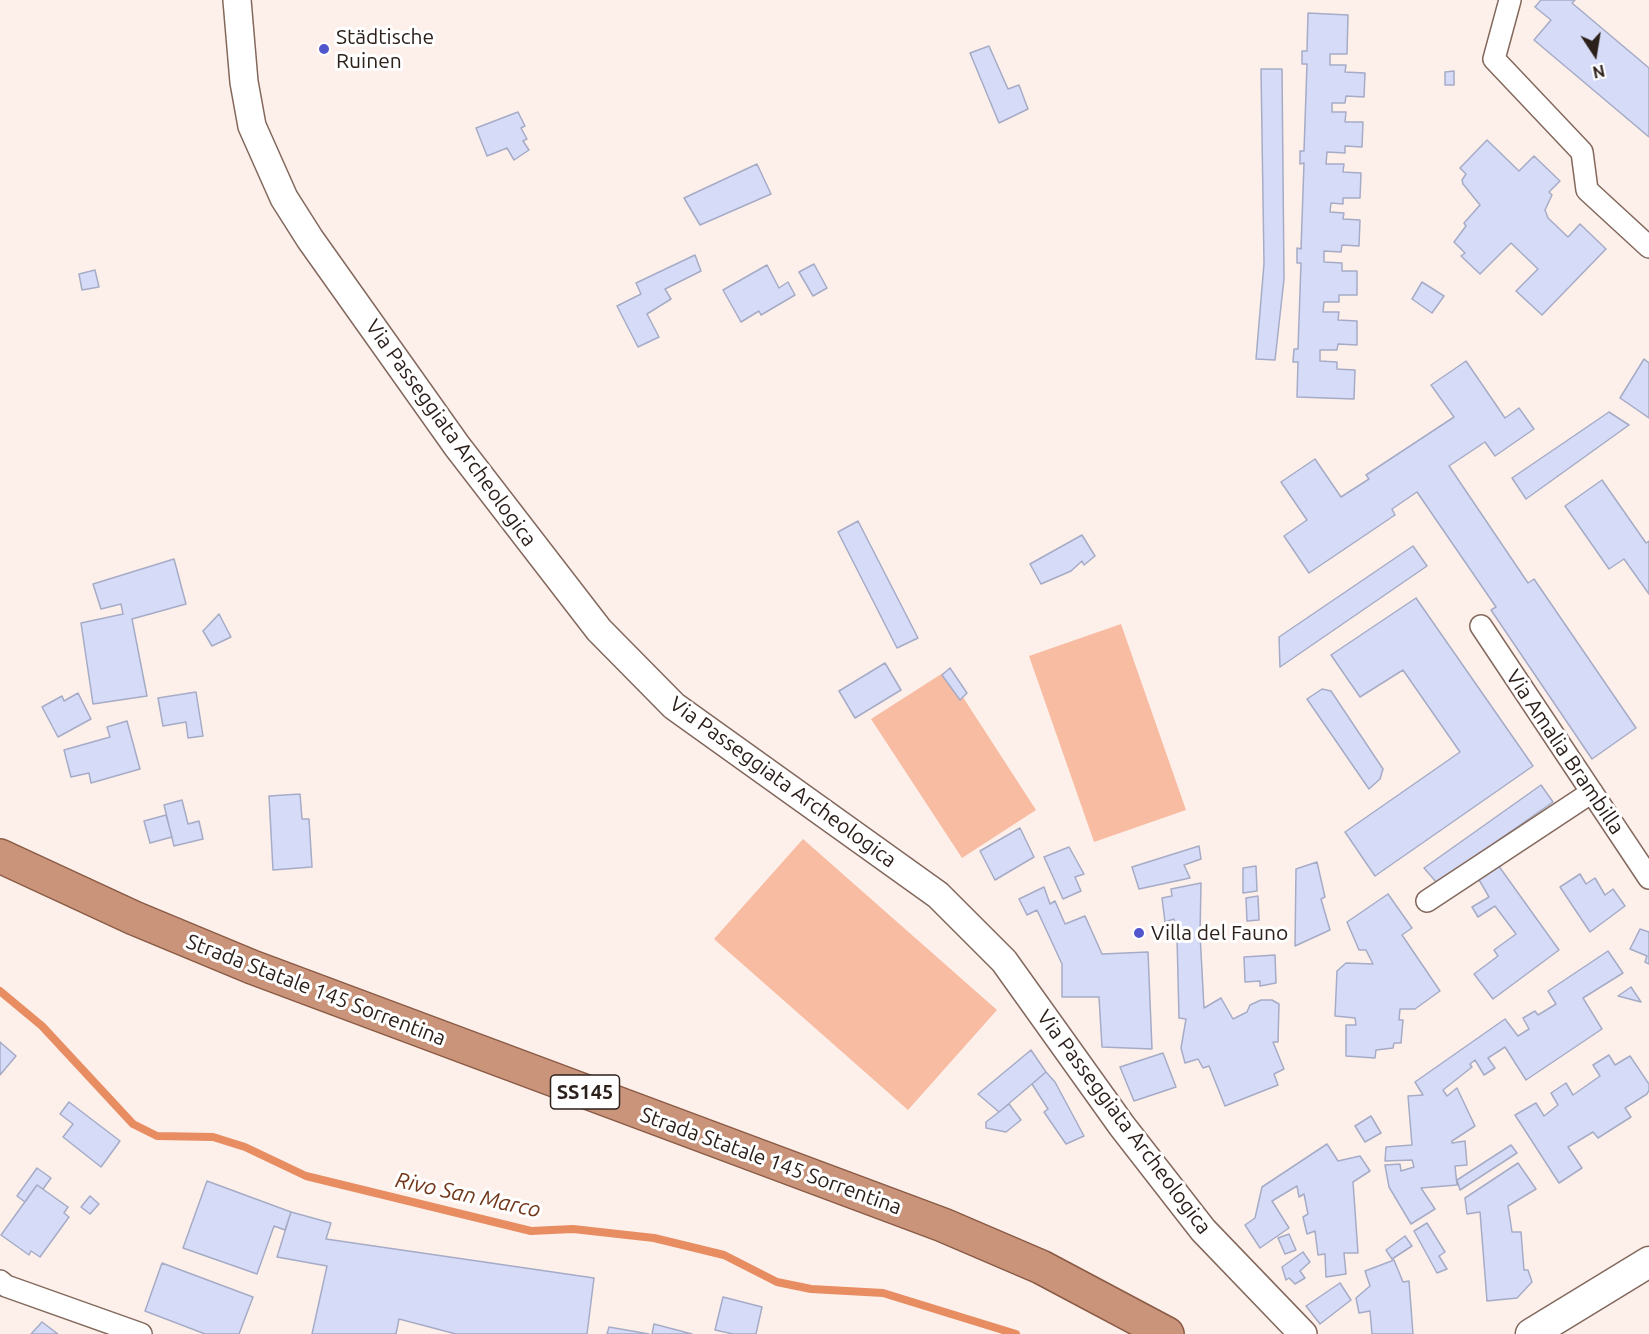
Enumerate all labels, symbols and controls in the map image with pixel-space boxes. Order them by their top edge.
place label: Städtische Ruinen [336,24,434,74]
north arrow [1565,24,1625,84]
marker: Städtische Ruinen [317,42,331,56]
text: N [1591,62,1606,82]
street label: Via Passeggiata Archeologica [360,315,542,551]
street label: Via Amalia Brambilla [1501,665,1629,839]
street label: Via Passeggiata Archeologica [665,691,901,873]
place label: Villa del Fauno [1151,920,1288,946]
marker: Villa del Fauno [1132,926,1146,940]
street label: Strada Statale 145 Sorrentina [183,929,449,1051]
street label: Via Passeggiata Archeologica [1031,1005,1217,1239]
road number: SS145 [550,1075,620,1109]
street label: Strada Statale 145 Sorrentina [637,1102,905,1220]
water label: Rivo San Marco [393,1167,543,1223]

